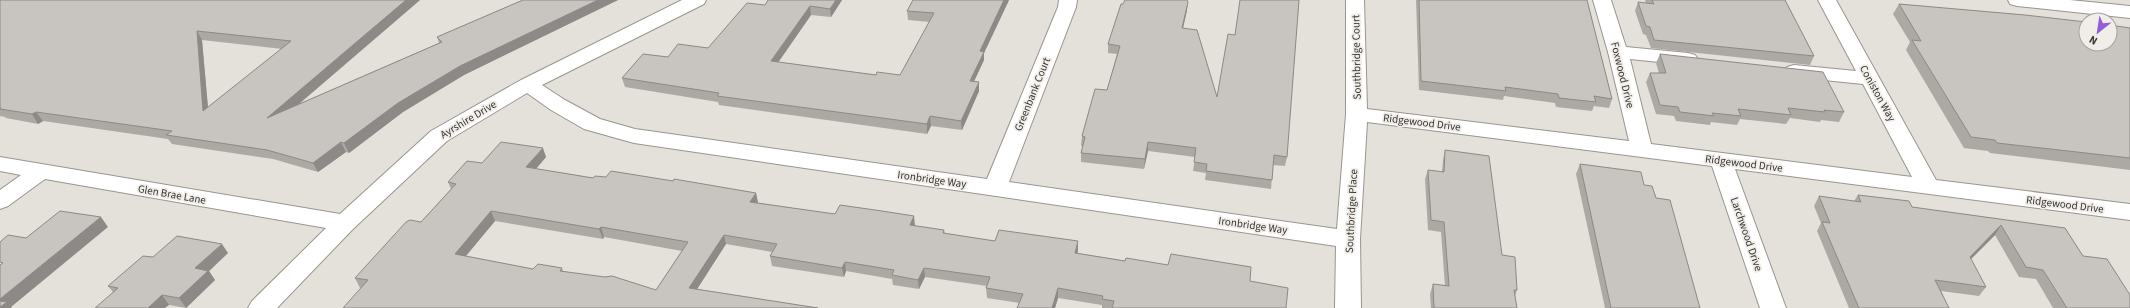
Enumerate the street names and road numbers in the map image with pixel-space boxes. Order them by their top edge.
street label: Southbridge Court [1348,14,1365,100]
street label: Foxwood Drive [1607,40,1638,110]
street label: Greenbank Court [1011,55,1054,133]
street label: Coniston Way [1856,62,1899,124]
street label: Ayrshire Drive [437,96,500,142]
street label: Ridgewood Drive [1382,110,1462,135]
street label: Ridgewood Drive [1704,151,1784,176]
street label: Ironbridge Way [896,167,967,192]
street label: Southbridge Place [1342,168,1361,253]
street label: Glen Brae Lane [137,181,208,208]
street label: Ridgewood Drive [2025,192,2105,217]
street label: Larchwood Drive [1727,195,1766,274]
street label: Ironbridge Way [1217,213,1288,238]

